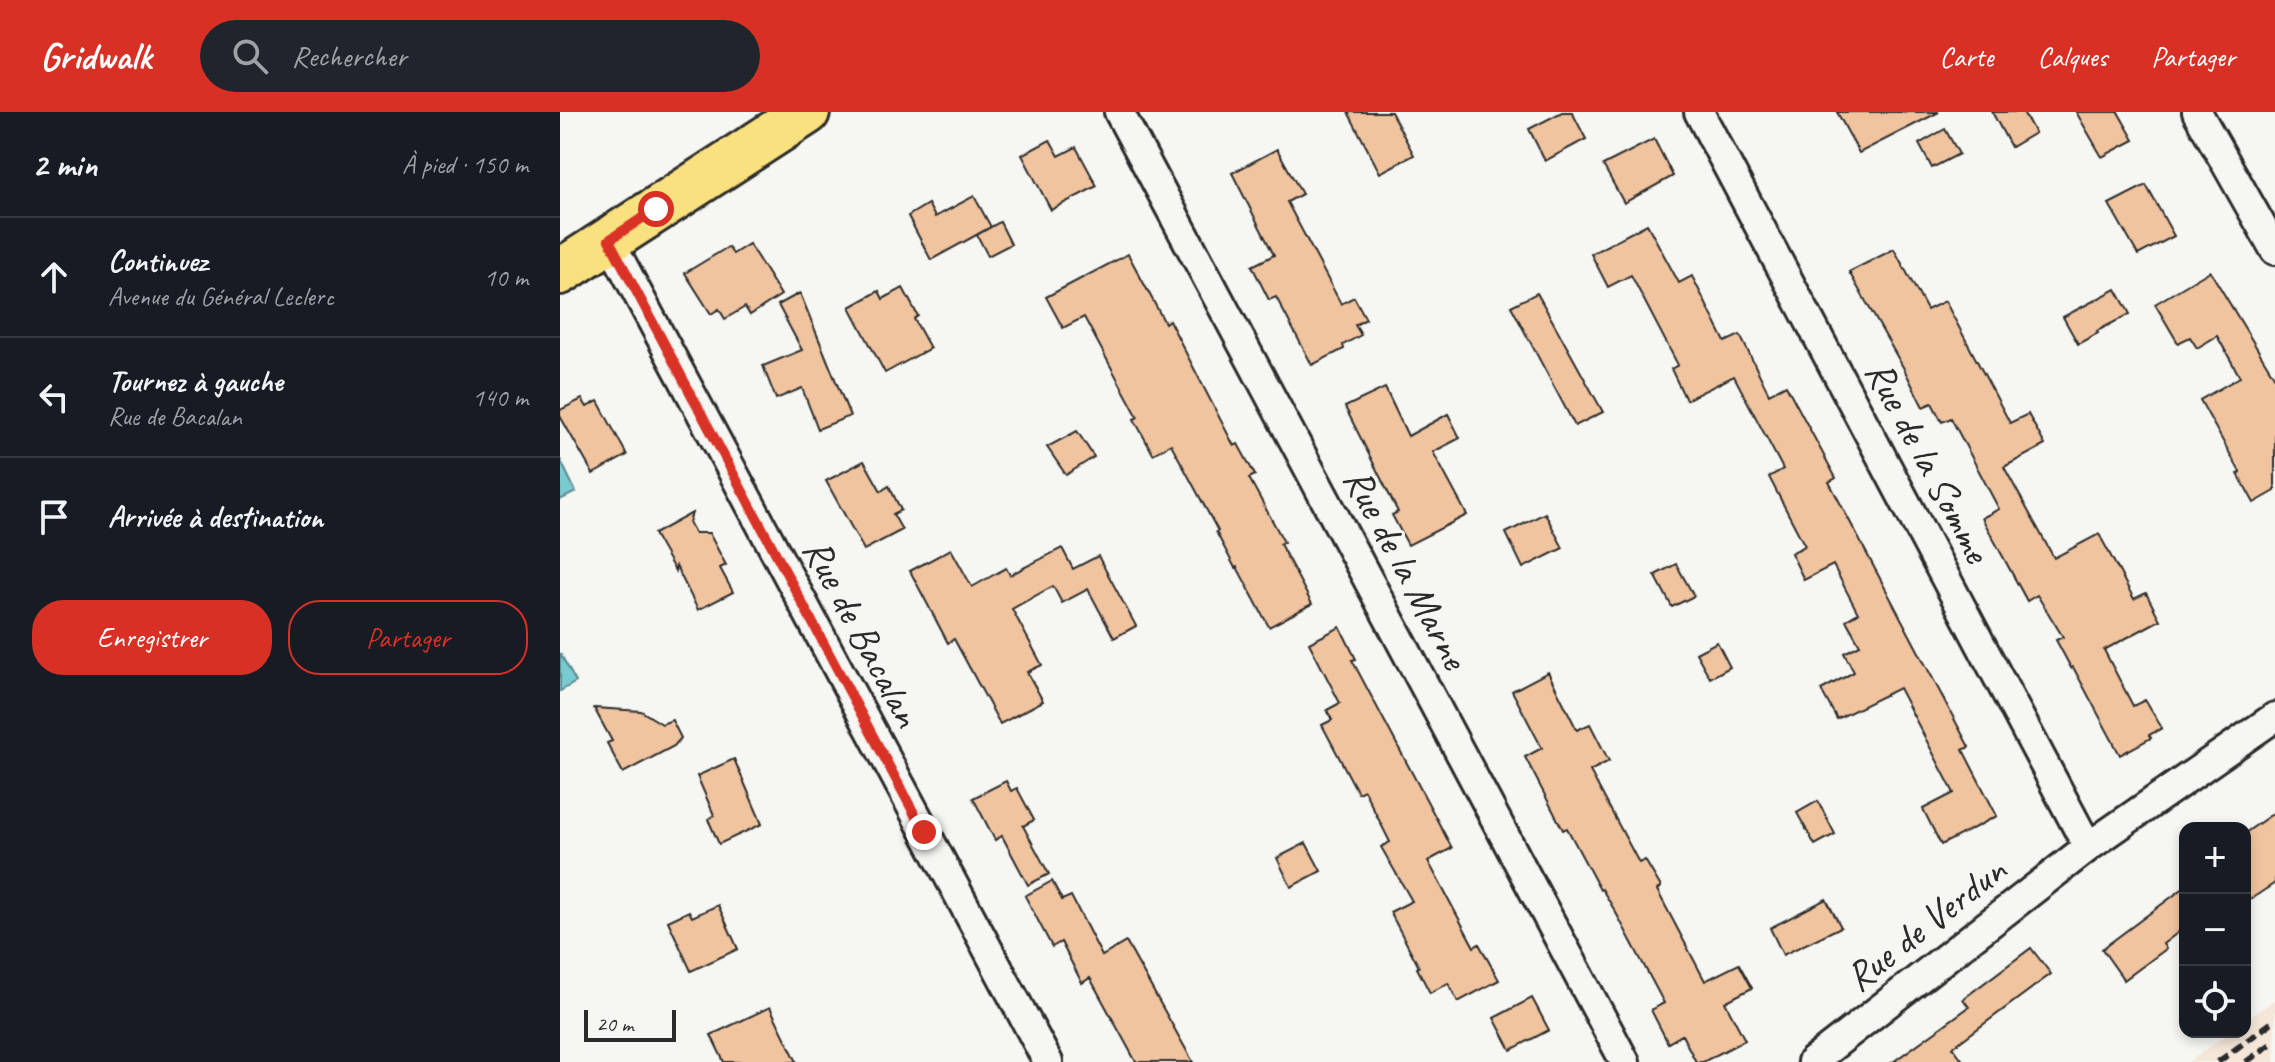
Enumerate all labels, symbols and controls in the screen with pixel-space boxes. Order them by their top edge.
search box [200,20,760,92]
text: Gridwalk [40,33,152,80]
icon: search [228,34,272,78]
text: Rechercher [292,37,407,75]
text: Carte [1940,39,1993,74]
text: Calques [2037,39,2107,74]
text: Partager [2151,39,2235,74]
text: 2 min [32,143,97,186]
text: À pied · 150 m [402,148,528,181]
route start [638,191,674,227]
text: Continuez [108,242,207,280]
icon: ahead [32,255,76,299]
text: 10 m [484,261,528,294]
text: Avenue du Général Leclerc [108,280,334,313]
street label: Rue de la Somme [1854,352,2004,574]
text: Tournez à gauche [108,362,283,400]
icon: left [32,375,76,419]
text: 140 m [472,381,528,414]
text: Rue de Bacalan [108,400,242,433]
street label: Rue de la Marne [1332,459,1481,680]
icon: arrive [32,495,76,539]
text: Arrivée à destination [108,498,323,536]
street label: Rue de Bacalan [792,530,933,736]
button: Enregistrer [32,600,272,675]
button: Partager [288,600,528,675]
route end [906,814,942,850]
map controls [2179,822,2251,1038]
button: + [2179,822,2251,894]
street label: Rue de Verdun [1835,845,2017,1002]
button: − [2179,894,2251,966]
button: locate [2179,966,2251,1038]
scale bar [584,1006,676,1042]
text: 20 m [596,1010,633,1038]

